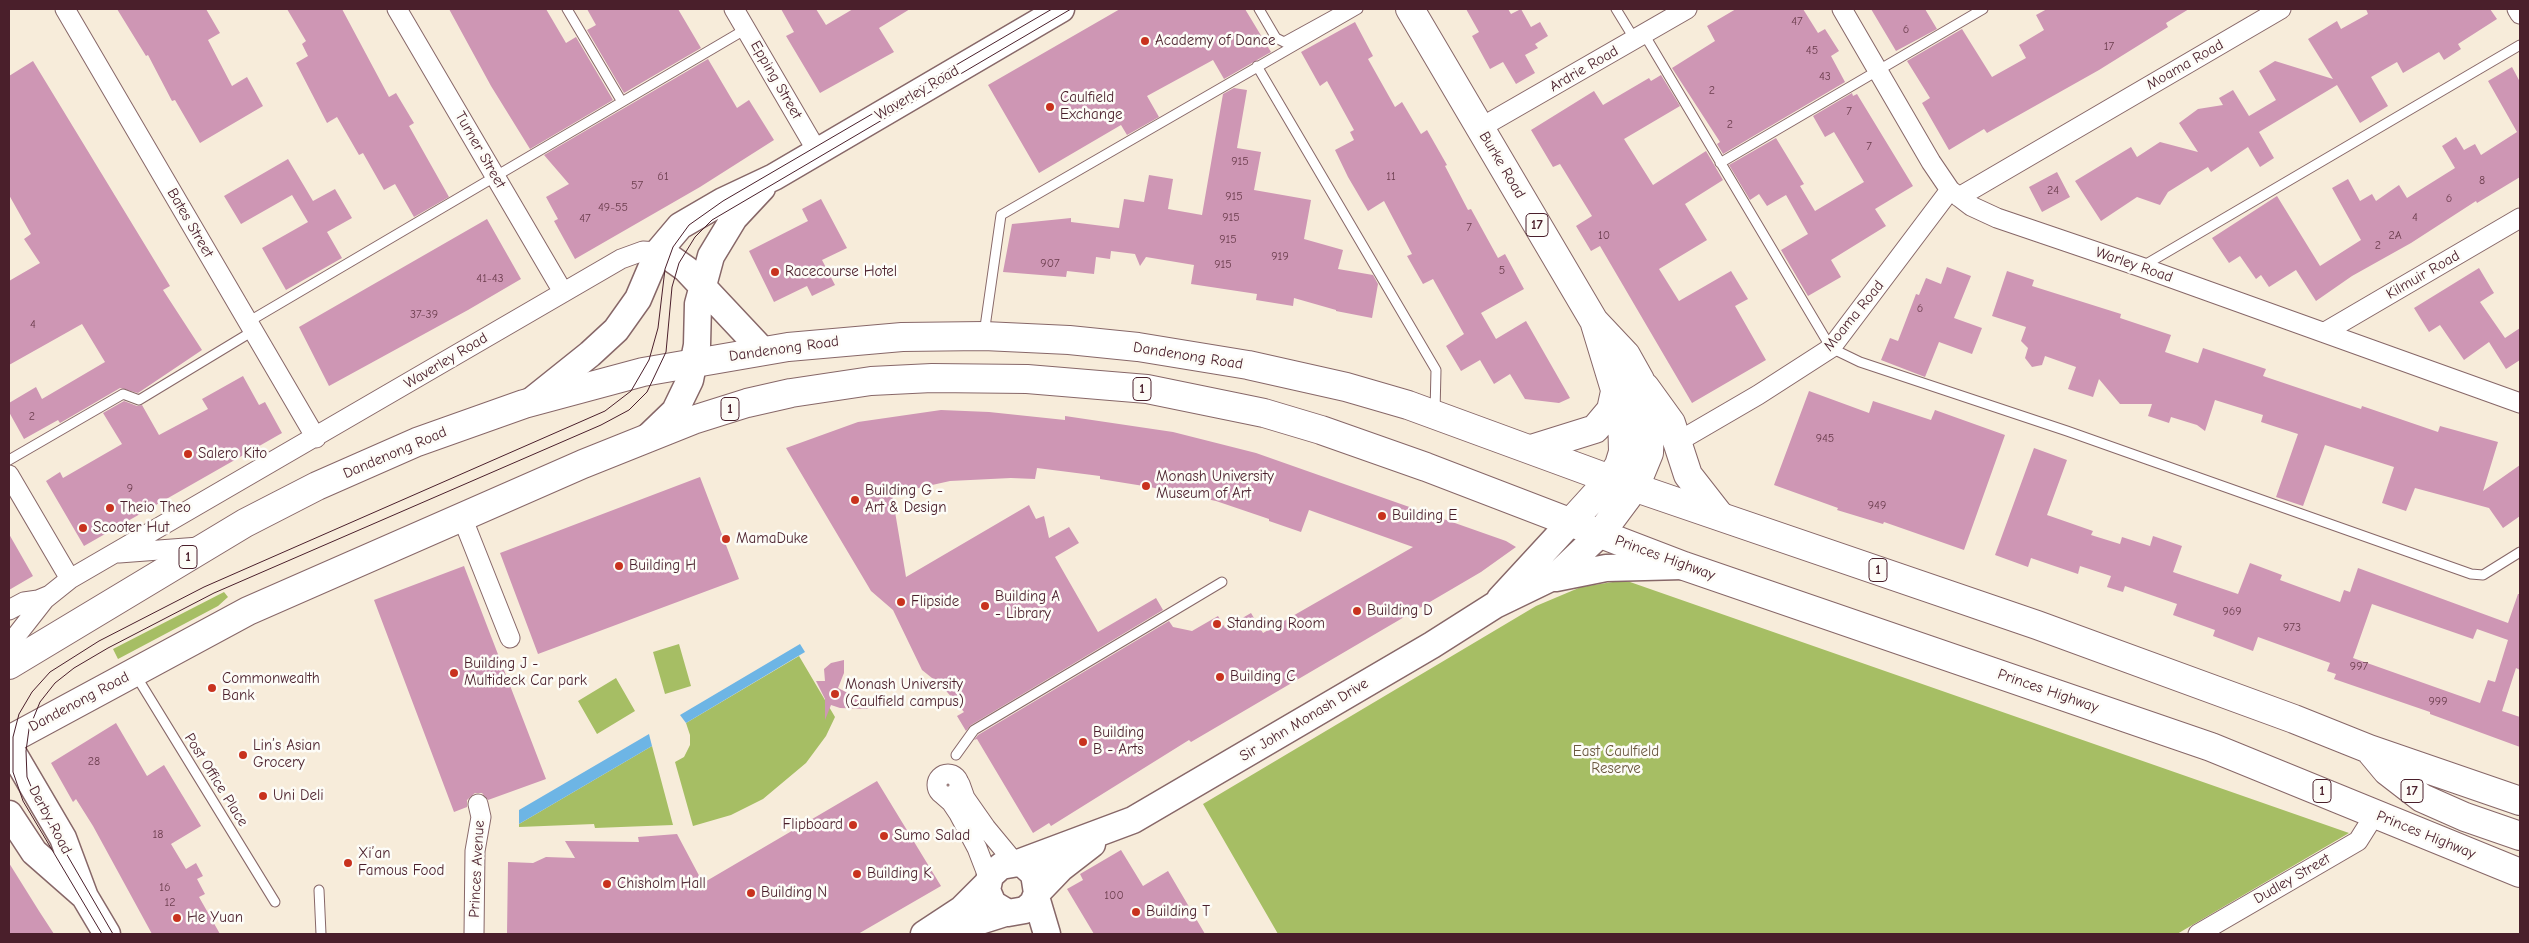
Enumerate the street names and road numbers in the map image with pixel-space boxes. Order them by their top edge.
street label: Moama Road [2143,36,2227,94]
street label: Epping Street [746,38,806,122]
street label: Ardrie Road [1546,42,1622,96]
street label: Waverley Road [872,62,962,124]
street label: Turner Street [451,108,509,192]
street label: Burke Road [1475,128,1529,202]
street label: Bates Street [163,185,217,261]
road number: 17 [1526,214,1548,236]
street label: Warley Road [2093,243,2175,287]
street label: Kilmuir Road [2383,247,2463,303]
street label: Moama Road [1820,277,1888,355]
street label: Waverley Road [401,329,491,393]
street label: Dandenong Road [728,332,840,366]
street label: Dandenong Road [1132,338,1244,374]
road number: 1 [1133,378,1151,400]
road number: 1 [721,398,739,420]
street label: Dandenong Road [340,423,450,483]
street label: Princes Highway [1612,532,1718,584]
road number: 1 [179,546,197,568]
road number: 1 [1869,558,1887,582]
street label: Princes Highway [1995,665,2101,717]
street label: Dandenong Road [26,668,132,736]
street label: Sir John Monash Drive [1236,674,1372,766]
street label: Post Office Place [180,730,252,830]
road number: 1 [2313,779,2331,802]
road number: 17 [2401,779,2423,802]
street label: Derby Road [24,783,76,857]
street label: Princes Highway [2374,807,2478,863]
street label: Princes Avenue [465,820,489,918]
street label: Dudley Street [2251,850,2333,908]

